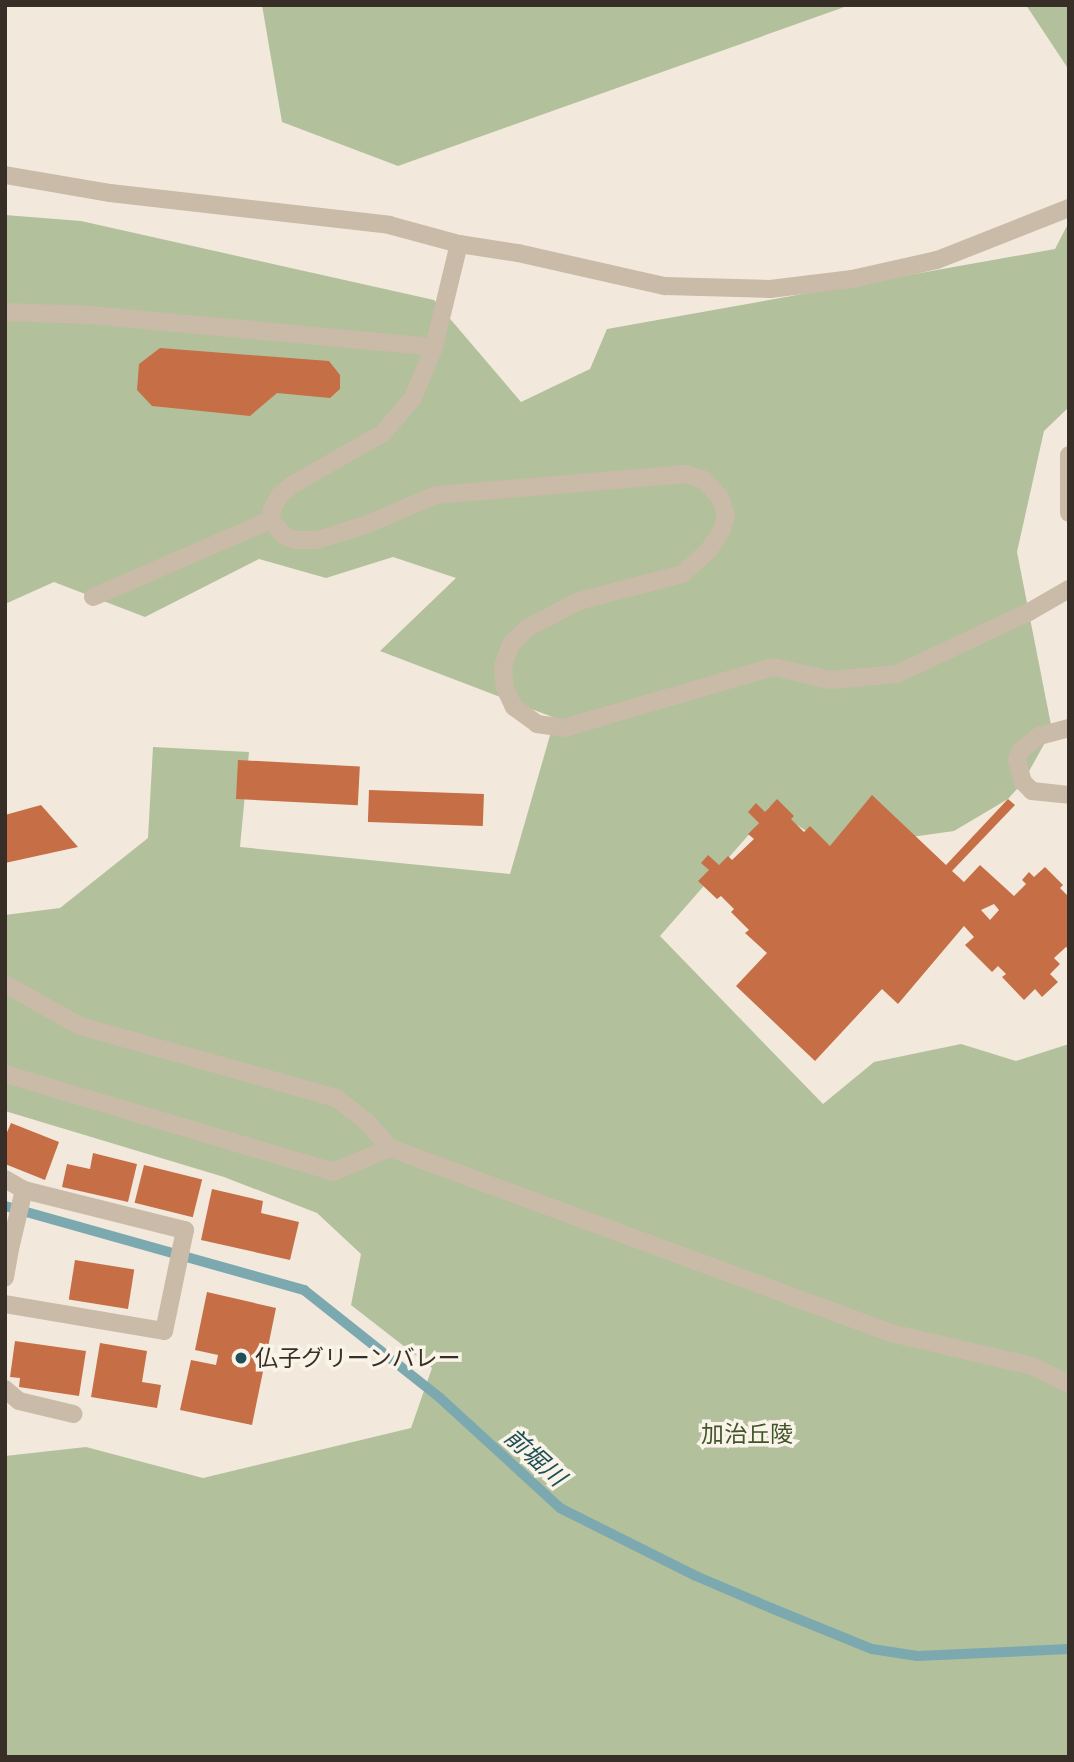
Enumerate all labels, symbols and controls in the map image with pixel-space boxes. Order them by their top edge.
place label: 仏子グリーンバレー [255,1344,462,1372]
marker: 仏子グリーンバレー [233,1350,249,1366]
park label: 加治丘陵 [701,1420,793,1448]
water label: 前堀川 [499,1422,571,1492]

